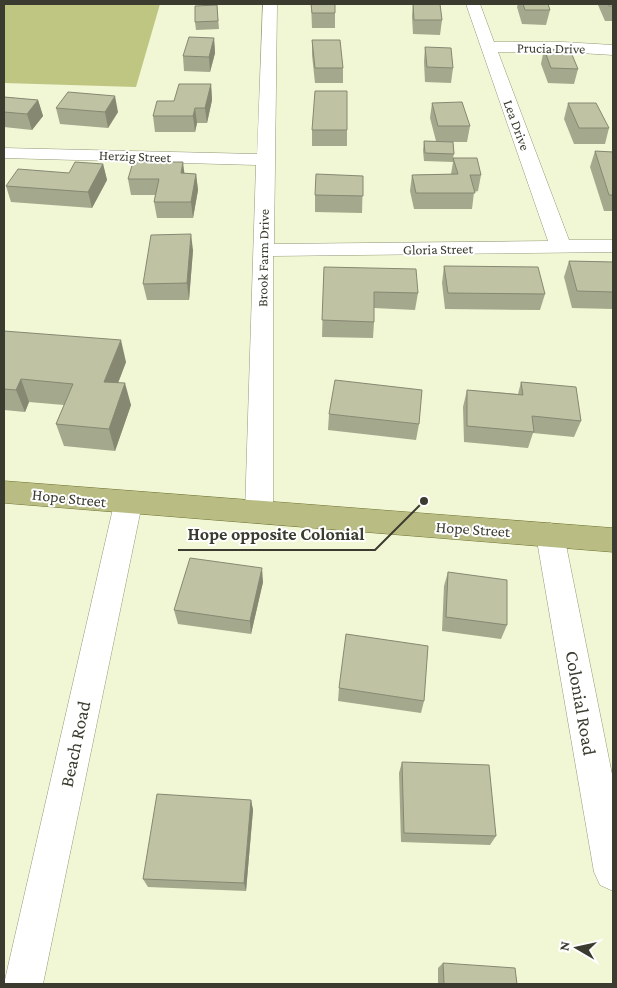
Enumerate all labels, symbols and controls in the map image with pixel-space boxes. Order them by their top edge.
street label: Prucia Drive [517,39,585,57]
street label: Lea Drive [500,98,534,152]
street label: Herzig Street [99,147,172,165]
street label: Brook Farm Drive [254,209,272,307]
street label: Gloria Street [403,240,474,258]
street label: Hope Street [31,486,108,511]
callout: Hope opposite Colonial [178,517,375,550]
street label: Hope Street [435,518,511,541]
text: Hope opposite Colonial [187,524,365,544]
street label: Colonial Road [561,649,601,757]
street label: Beach Road [56,699,94,789]
north arrow [552,923,602,973]
text: N [556,940,573,952]

